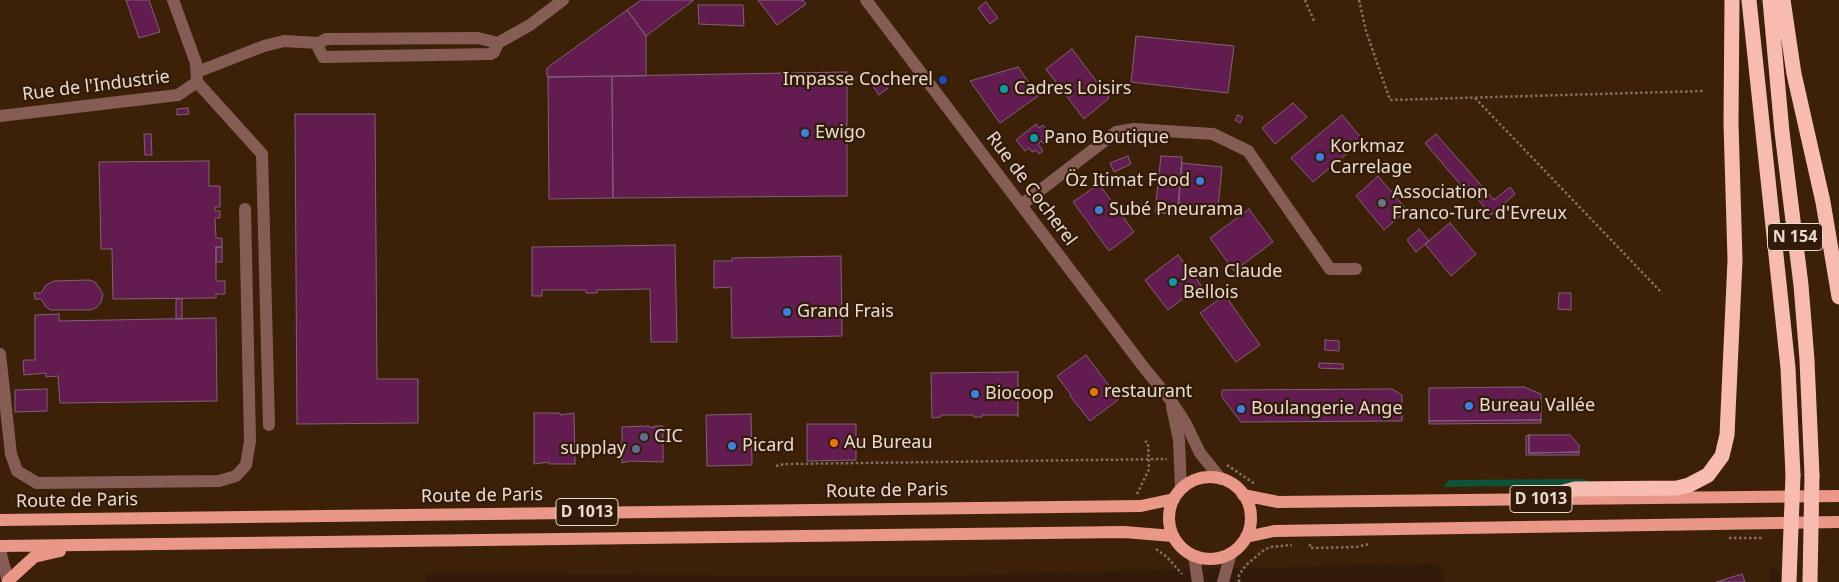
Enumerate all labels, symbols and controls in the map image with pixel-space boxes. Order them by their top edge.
street label: Rue de l'Industrie [21,66,171,106]
place label: Impasse Cocherel [783,69,933,91]
marker: Impasse Cocherel [937,74,949,86]
place label: Cadres Loisirs [1014,78,1131,100]
marker: Cadres Loisirs [998,83,1010,95]
place label: Ewigo [815,122,866,144]
marker: Ewigo [799,127,811,139]
place label: Pano Boutique [1044,127,1169,149]
street label: Rue de Cocherel [981,128,1081,250]
marker: Pano Boutique [1028,132,1040,144]
place label: Korkmaz Carrelage [1330,136,1412,178]
marker: Korkmaz Carrelage [1314,151,1326,163]
place label: Öz Itimat Food [1065,170,1190,192]
marker: Öz Itimat Food [1194,175,1206,187]
place label: Association Franco-Turc d'Evreux [1392,182,1567,224]
marker: Association Franco-Turc d'Evreux [1376,197,1388,209]
place label: Subé Pneurama [1109,199,1243,221]
marker: Subé Pneurama [1093,204,1105,216]
road number: N 154 [1768,223,1822,250]
place label: Jean Claude Bellois [1183,261,1282,304]
marker: Jean Claude Bellois [1167,276,1179,288]
place label: Grand Frais [797,301,894,323]
marker: Grand Frais [781,306,793,318]
place label: restaurant [1104,381,1192,403]
place label: Biocoop [985,383,1054,405]
marker: restaurant [1088,386,1100,398]
marker: Biocoop [969,388,981,400]
place label: Bureau Vallée [1479,395,1595,417]
place label: Boulangerie Ange [1251,398,1403,420]
marker: Bureau Vallée [1463,400,1475,412]
marker: Boulangerie Ange [1235,403,1247,415]
place label: CIC [654,426,683,448]
marker: CIC [638,431,650,443]
place label: Au Bureau [844,432,933,454]
place label: Picard [742,435,794,457]
marker: Au Bureau [828,437,840,449]
place label: supplay [560,438,626,460]
marker: Picard [726,440,738,452]
marker: supplay [630,443,642,455]
street label: Route de Paris [826,479,948,503]
street label: Route de Paris [421,484,543,508]
road number: D 1013 [1510,486,1572,512]
street label: Route de Paris [16,489,138,513]
road number: D 1013 [556,498,618,526]

